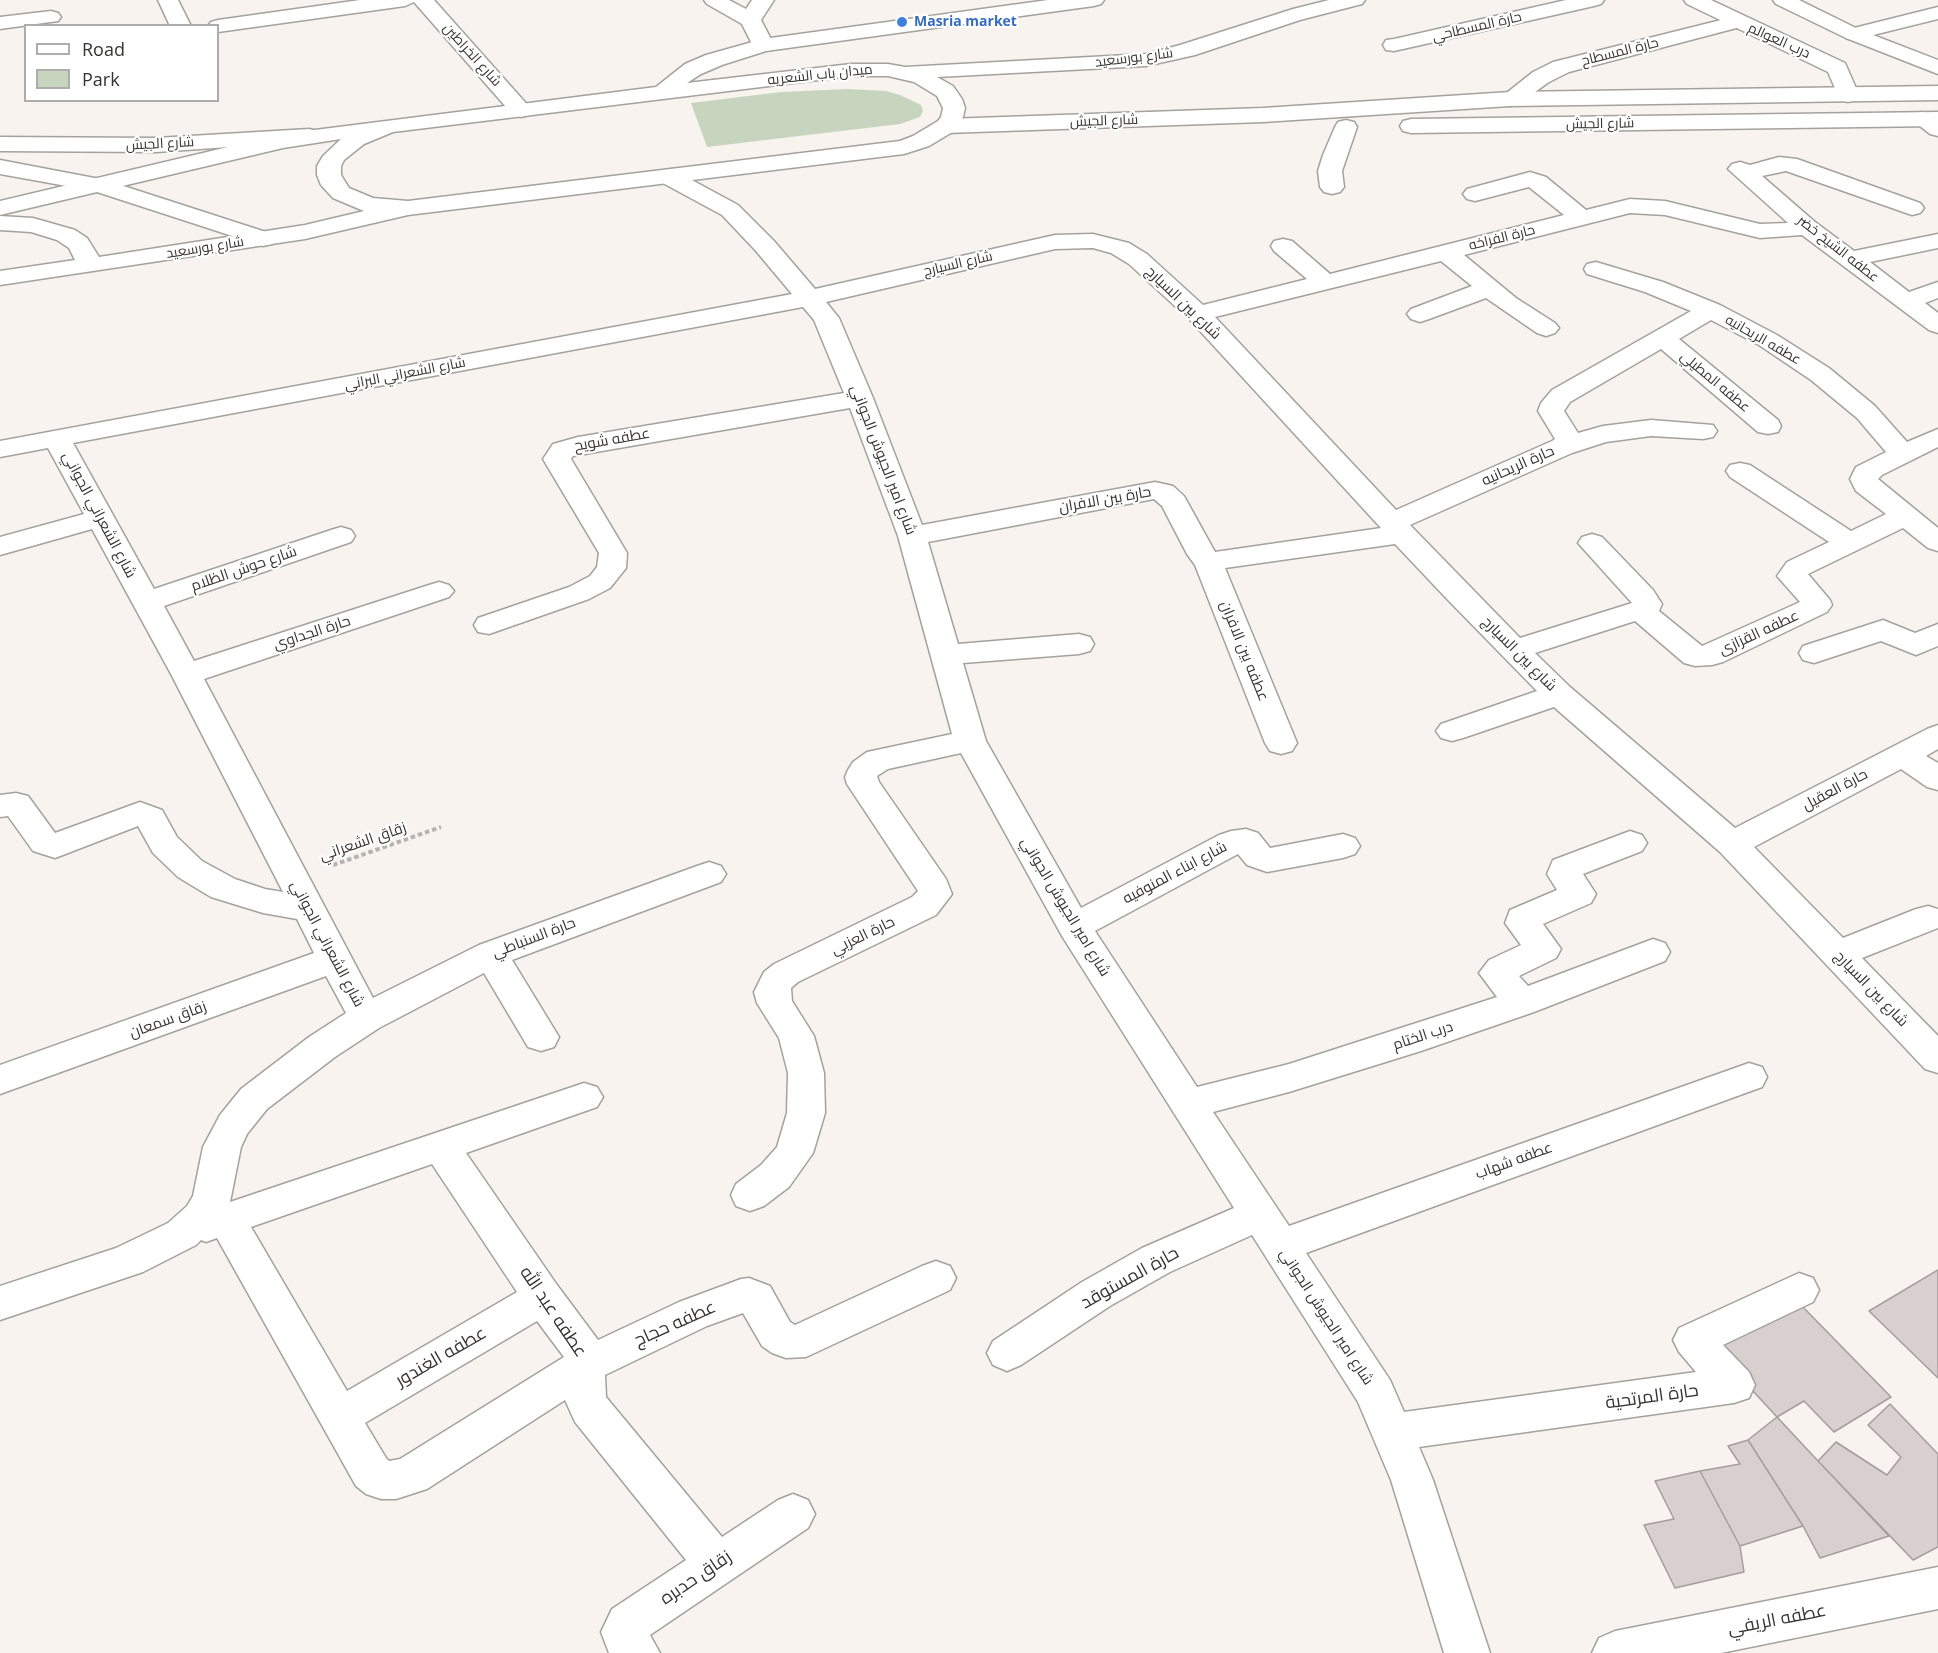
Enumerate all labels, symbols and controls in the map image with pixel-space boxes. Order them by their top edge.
street label: حارة المسطاحي [1431,9,1523,45]
place label: Masria market [914,14,1017,30]
marker: Masria market [895,15,909,29]
street label: شارع الخراطين [439,20,505,90]
street label: درب العوالم [1745,20,1813,62]
legend [24,24,219,102]
street label: حارة المسطاح [1580,34,1660,70]
text: Road [82,37,125,61]
street label: شارع بورسعيد [1094,45,1174,71]
street label: ميدان باب الشعريه [767,61,873,89]
text: Park [82,67,120,91]
street label: شارع الجيش [1070,111,1138,131]
street label: شارع الجيش [1566,115,1634,133]
street label: شارع الجيش [125,134,195,154]
street label: عطفه الشيخ خضر [1794,212,1882,286]
street label: حارة الفراخه [1467,222,1537,254]
street label: شارع بورسعيد [165,234,245,262]
street label: شارع السيارج [922,248,994,280]
street label: شارع بين السيارج [1141,262,1225,344]
street label: عطفه الريحانيه [1722,312,1804,368]
street label: عطفه المطيلي [1677,348,1753,416]
street label: شارع الشعراني البراني [343,354,467,394]
street label: شارع امير الجيوش الجواني [846,383,920,537]
street label: عطفه شويح [573,424,651,456]
street label: حارة الريحانيه [1479,442,1557,490]
street label: شارع الشعراني الجواني [58,449,140,581]
street label: حارة بين الافران [1057,483,1153,517]
street label: شارع حوش الظلام [189,542,299,596]
street label: عطفه بين الافران [1216,598,1272,704]
street label: عطفه القزازى [1716,607,1802,659]
street label: حارة الجداوي [271,612,353,654]
street label: شارع بين السيارج [1478,613,1560,695]
street label: حارة العقيل [1799,765,1871,815]
street label: زقاق الشعراني [317,819,409,865]
street label: شارع امير الجيوش الجواني [1016,834,1114,980]
street label: شارع ابناء المنوفيه [1120,838,1230,908]
street label: شارع الشعراني الجواني [286,878,368,1010]
street label: حارة العزبي [828,913,898,959]
street label: حارة السنباطي [490,914,578,962]
street label: شارع بين السيارج [1830,947,1912,1031]
street label: زقاق سمعان [127,998,209,1042]
street label: درب الختام [1391,1018,1455,1054]
street label: عطفه شهاب [1473,1139,1555,1183]
street label: حارة المستوقد [1077,1242,1183,1314]
street label: شارع امير الجيوش الجواني [1275,1245,1377,1389]
street label: عطفه عبد الله [515,1263,591,1361]
street label: عطفه حجاج [631,1296,719,1352]
street label: عطفه الغندور [392,1322,490,1392]
street label: حارة المرتحية [1604,1380,1700,1414]
street label: زقاق حدبره [656,1546,736,1610]
street label: عطفه الريفي [1726,1600,1828,1640]

